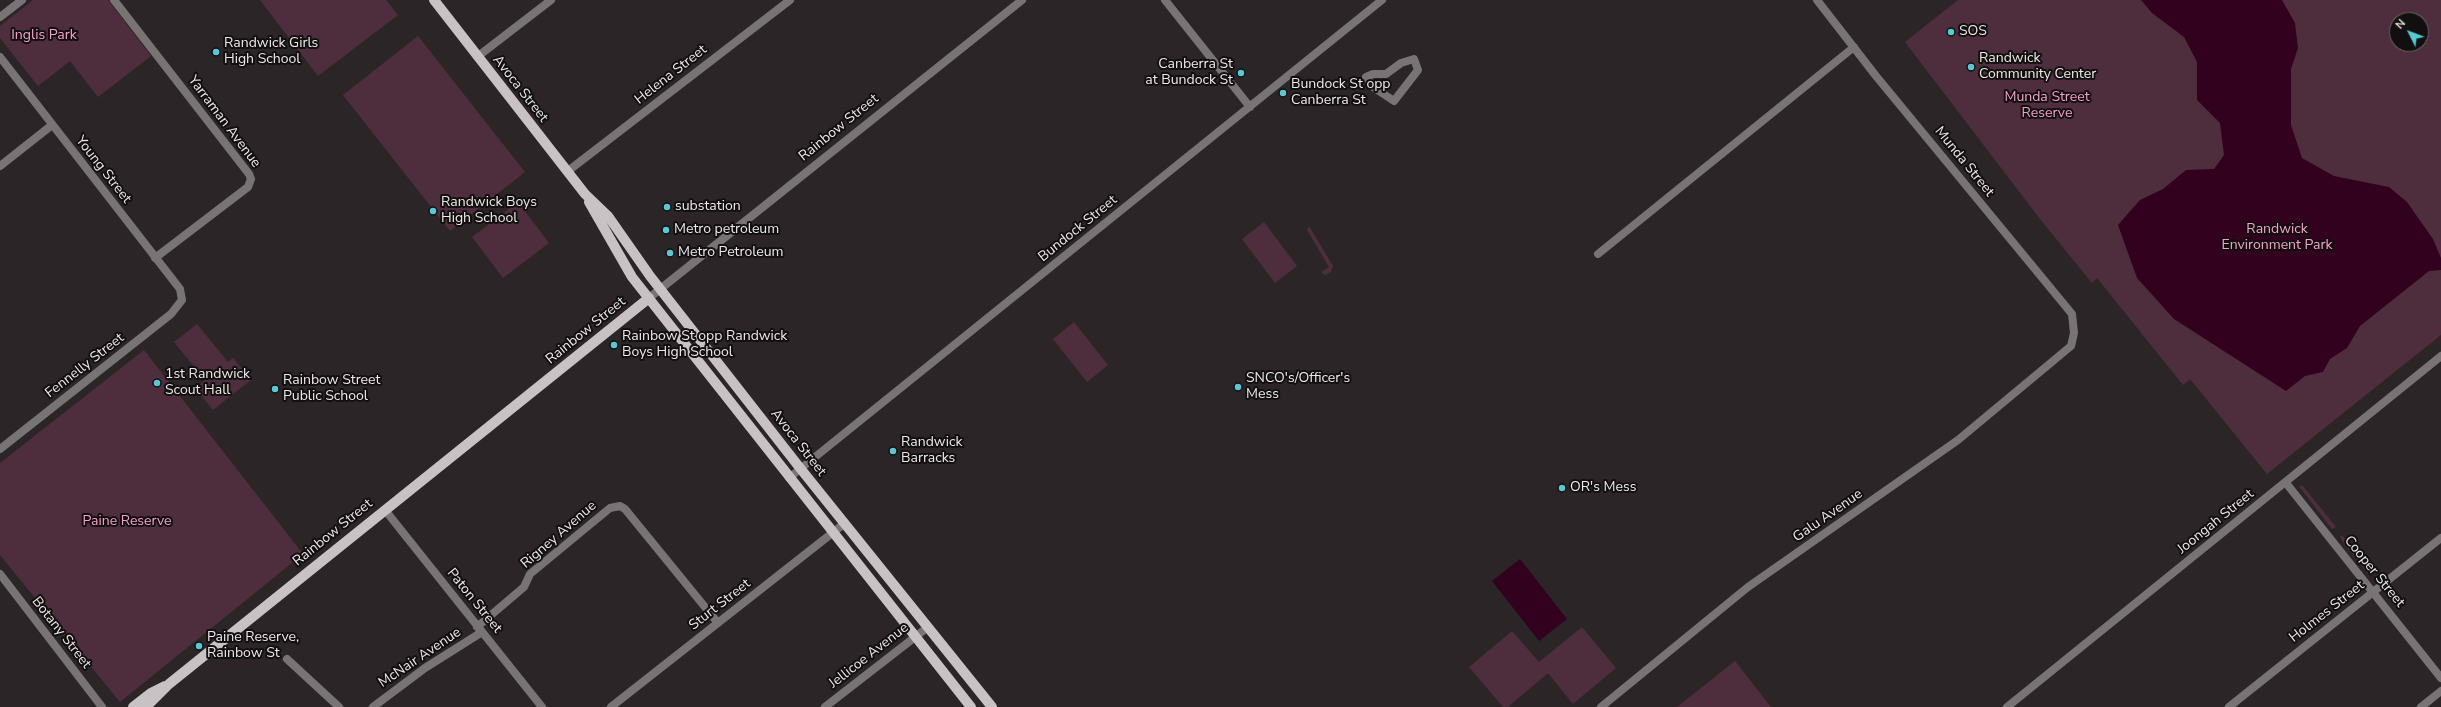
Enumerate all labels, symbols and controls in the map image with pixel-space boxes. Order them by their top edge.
north arrow [2389,12,2429,52]
text: N [2392,16,2409,32]
place label: SOS [1959,24,1987,40]
marker: SOS [1946,27,1956,37]
park label: Inglis Park [11,28,77,44]
place label: Randwick Girls High School [224,36,318,68]
street label: Helena Street [632,42,710,108]
marker: Randwick Girls High School [211,47,221,57]
place label: Randwick Community Center [1979,51,2096,84]
street label: Avoca Street [489,52,551,126]
place label: Canberra St at Bundock St [1145,57,1233,90]
marker: Randwick Community Center [1966,62,1976,72]
marker: Canberra St at Bundock St [1236,68,1246,78]
street label: Yarraman Avenue [184,73,264,171]
place label: Bundock St opp Canberra St [1291,77,1390,110]
marker: Bundock St opp Canberra St [1278,88,1288,98]
park label: Munda Street Reserve [2004,90,2090,122]
street label: Rainbow Street [796,91,882,165]
street label: Munda Street [1931,124,1997,200]
street label: Young Street [71,133,135,207]
street label: Bundock Street [1035,192,1121,266]
place label: Randwick Boys High School [441,195,537,228]
place label: substation [675,199,741,215]
marker: substation [662,202,672,212]
marker: Randwick Boys High School [428,206,438,216]
place label: Metro petroleum [674,222,779,238]
park label: Randwick Environment Park [2222,222,2332,254]
marker: Metro petroleum [661,225,671,235]
place label: Metro Petroleum [678,245,784,261]
marker: Metro Petroleum [665,248,675,258]
street label: Rainbow Street [543,294,629,368]
place label: Rainbow St opp Randwick Boys High School [622,329,787,362]
street label: Fennelly Street [42,330,128,402]
marker: Rainbow St opp Randwick Boys High School [609,340,619,350]
place label: 1st Randwick Scout Hall [165,367,250,400]
place label: SNCO's/Officer's Mess [1246,371,1350,404]
place label: Rainbow Street Public School [283,373,380,406]
marker: 1st Randwick Scout Hall [152,378,162,388]
marker: SNCO's/Officer's Mess [1233,382,1243,392]
marker: Rainbow Street Public School [270,384,280,394]
street label: Avoca Street [767,406,829,480]
place label: Randwick Barracks [901,435,962,468]
marker: Randwick Barracks [888,446,898,456]
place label: OR's Mess [1570,480,1636,496]
marker: OR's Mess [1557,483,1567,493]
street label: Galu Avenue [1790,486,1866,546]
street label: Joongah Street [2174,486,2258,558]
street label: Rainbow Street [290,496,376,570]
street label: Rigney Avenue [518,498,600,572]
park label: Paine Reserve [82,514,172,530]
street label: Cooper Street [2340,533,2408,611]
street label: Paton Street [443,565,505,637]
street label: Sturt Street [686,576,754,634]
street label: Holmes Street [2286,578,2368,646]
street label: Botany Street [28,594,94,672]
street label: Jellicoe Avenue [826,620,912,692]
street label: McNair Avenue [376,624,464,692]
place label: Paine Reserve, Rainbow St [207,630,299,662]
marker: Paine Reserve, Rainbow St [194,641,204,651]

